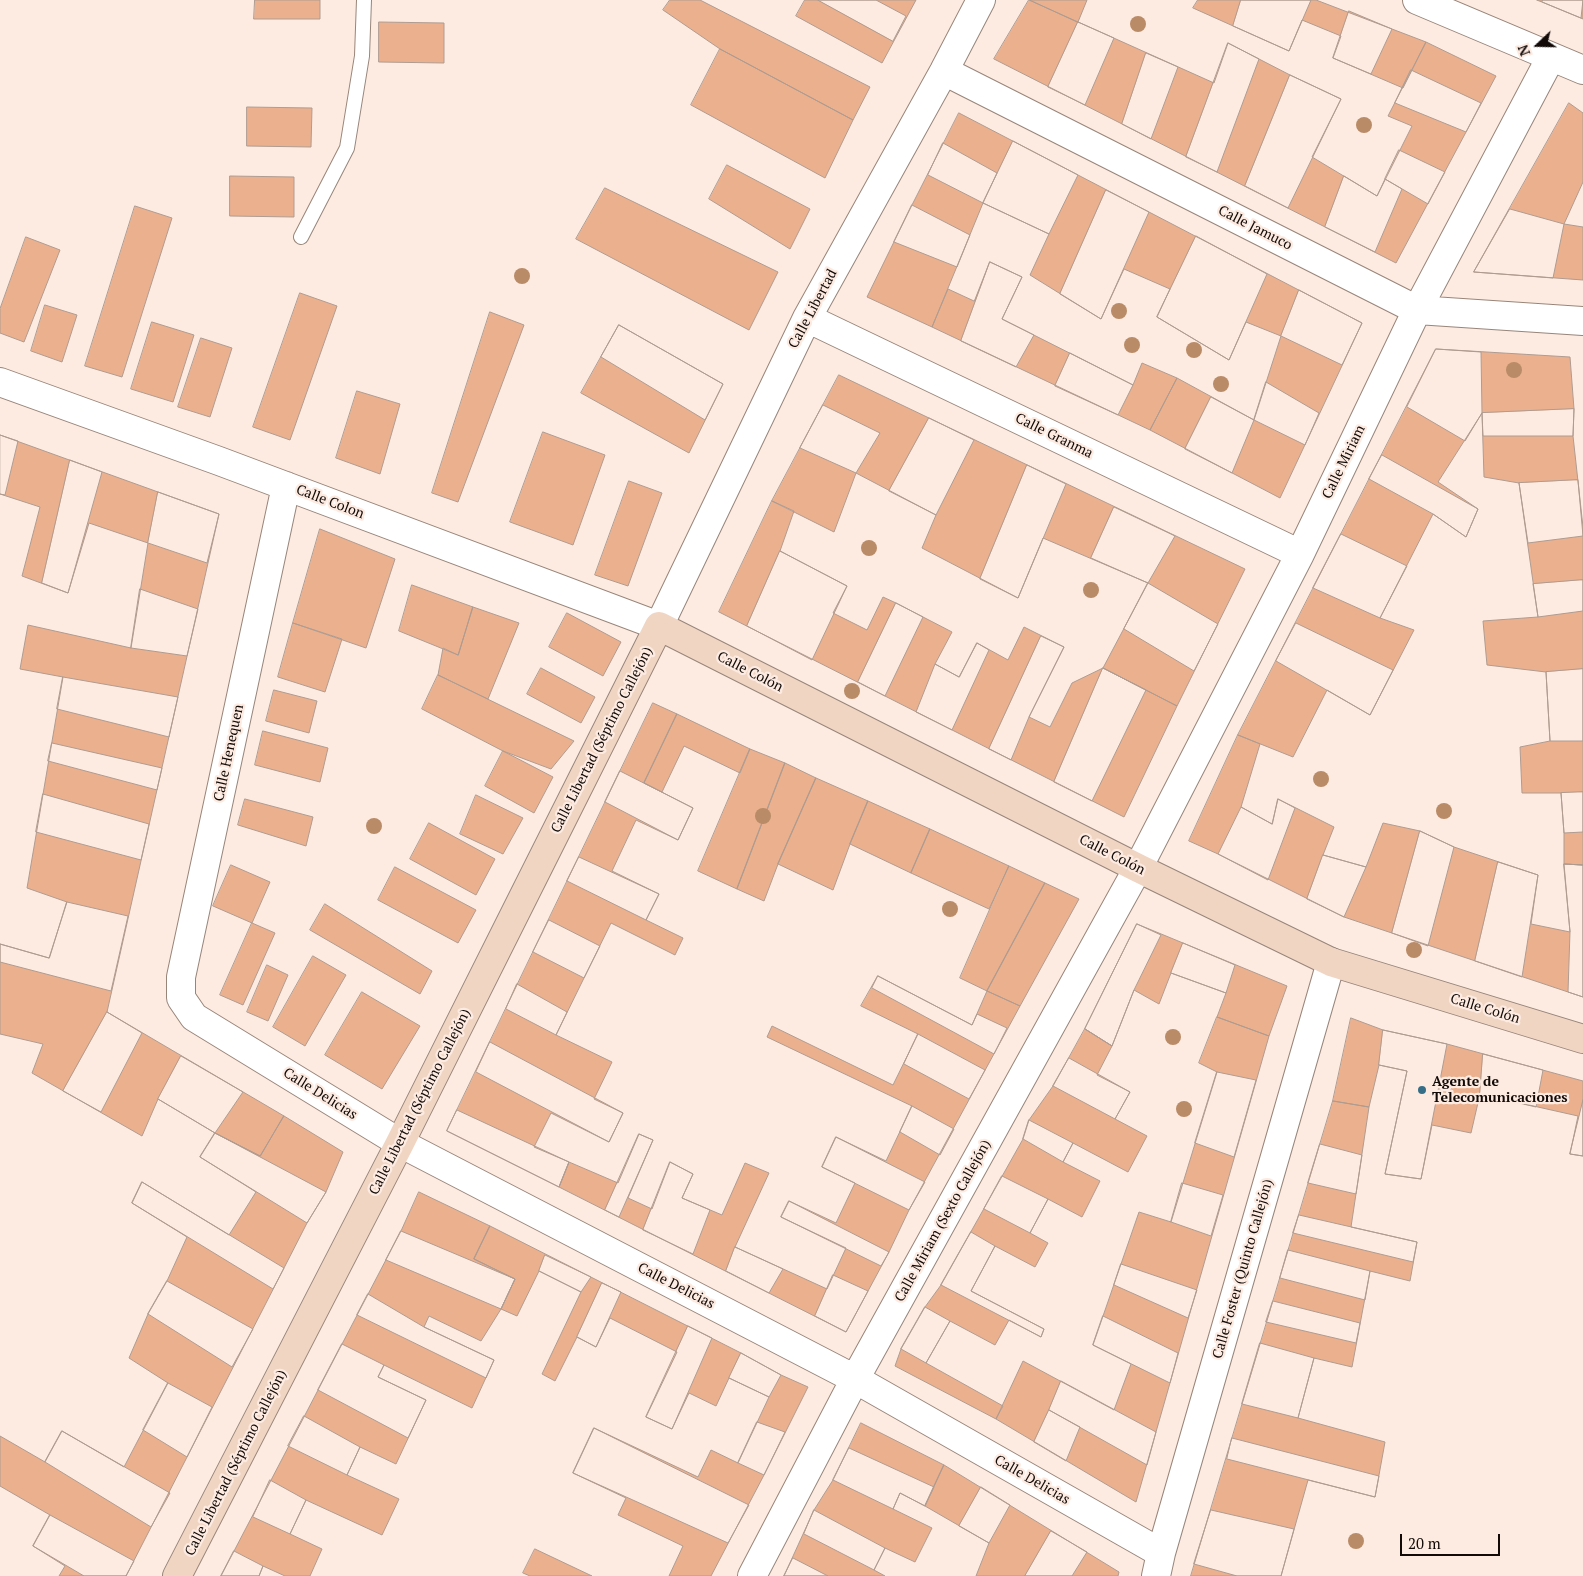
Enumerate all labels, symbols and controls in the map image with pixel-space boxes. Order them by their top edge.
north arrow [1513,20,1563,70]
text: N [1513,42,1534,59]
street label: Calle Jamuco [1215,202,1295,254]
street label: Calle Libertad [785,267,841,351]
street label: Calle Granma [1012,410,1096,462]
street label: Calle Miriam [1319,422,1369,502]
street label: Calle Colon [294,481,366,523]
street label: Calle Libertad (Séptimo Callejón) [548,644,656,836]
street label: Calle Colón [714,648,786,696]
street label: Calle Henequen [211,703,247,803]
street label: Calle Colón [1076,831,1148,879]
street label: Calle Colón [1448,990,1522,1028]
street label: Calle Libertad (Séptimo Callejón) [366,1006,474,1198]
street label: Calle Delicias [280,1065,360,1123]
place label: Agente de Telecomunicaciones [1432,1074,1568,1106]
marker: Agente de Telecomunicaciones [1416,1084,1428,1096]
street label: Calle Miriam (Sexto Callejón) [891,1137,995,1305]
street label: Calle Foster (Quinto Callejón) [1209,1177,1277,1361]
street label: Calle Delicias [635,1259,717,1313]
street label: Calle Libertad (Séptimo Callejón) [182,1367,290,1559]
street label: Calle Delicias [991,1452,1073,1508]
scale bar [1403,1524,1503,1556]
text: 20 m [1408,1533,1441,1553]

